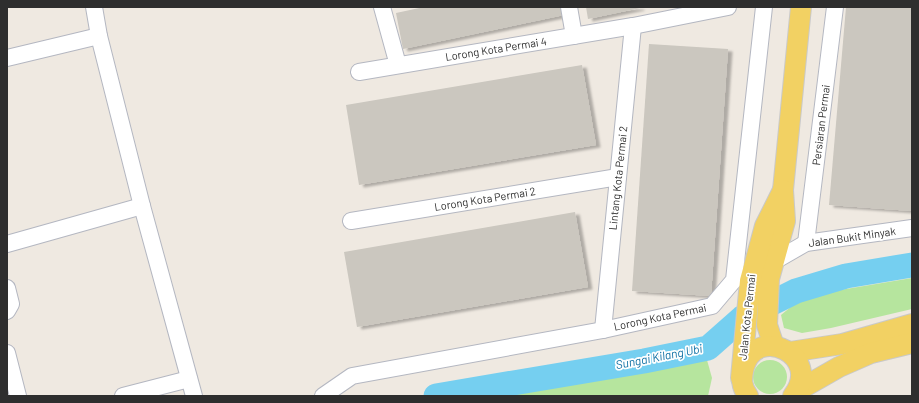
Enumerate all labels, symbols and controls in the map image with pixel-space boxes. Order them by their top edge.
street label: Lorong Kota Permai 4 [444,34,548,63]
street label: Persiaran Permai [809,84,832,166]
street label: Lintang Kota Permai 2 [606,125,629,231]
street label: Lorong Kota Permai 2 [433,184,537,213]
street label: Jalan Bukit Minyak [807,224,897,249]
street label: Jalan Kota Permai [736,273,757,361]
street label: Lorong Kota Permai [612,300,708,333]
water label: Sungai Kilang Ubi [614,341,703,371]

